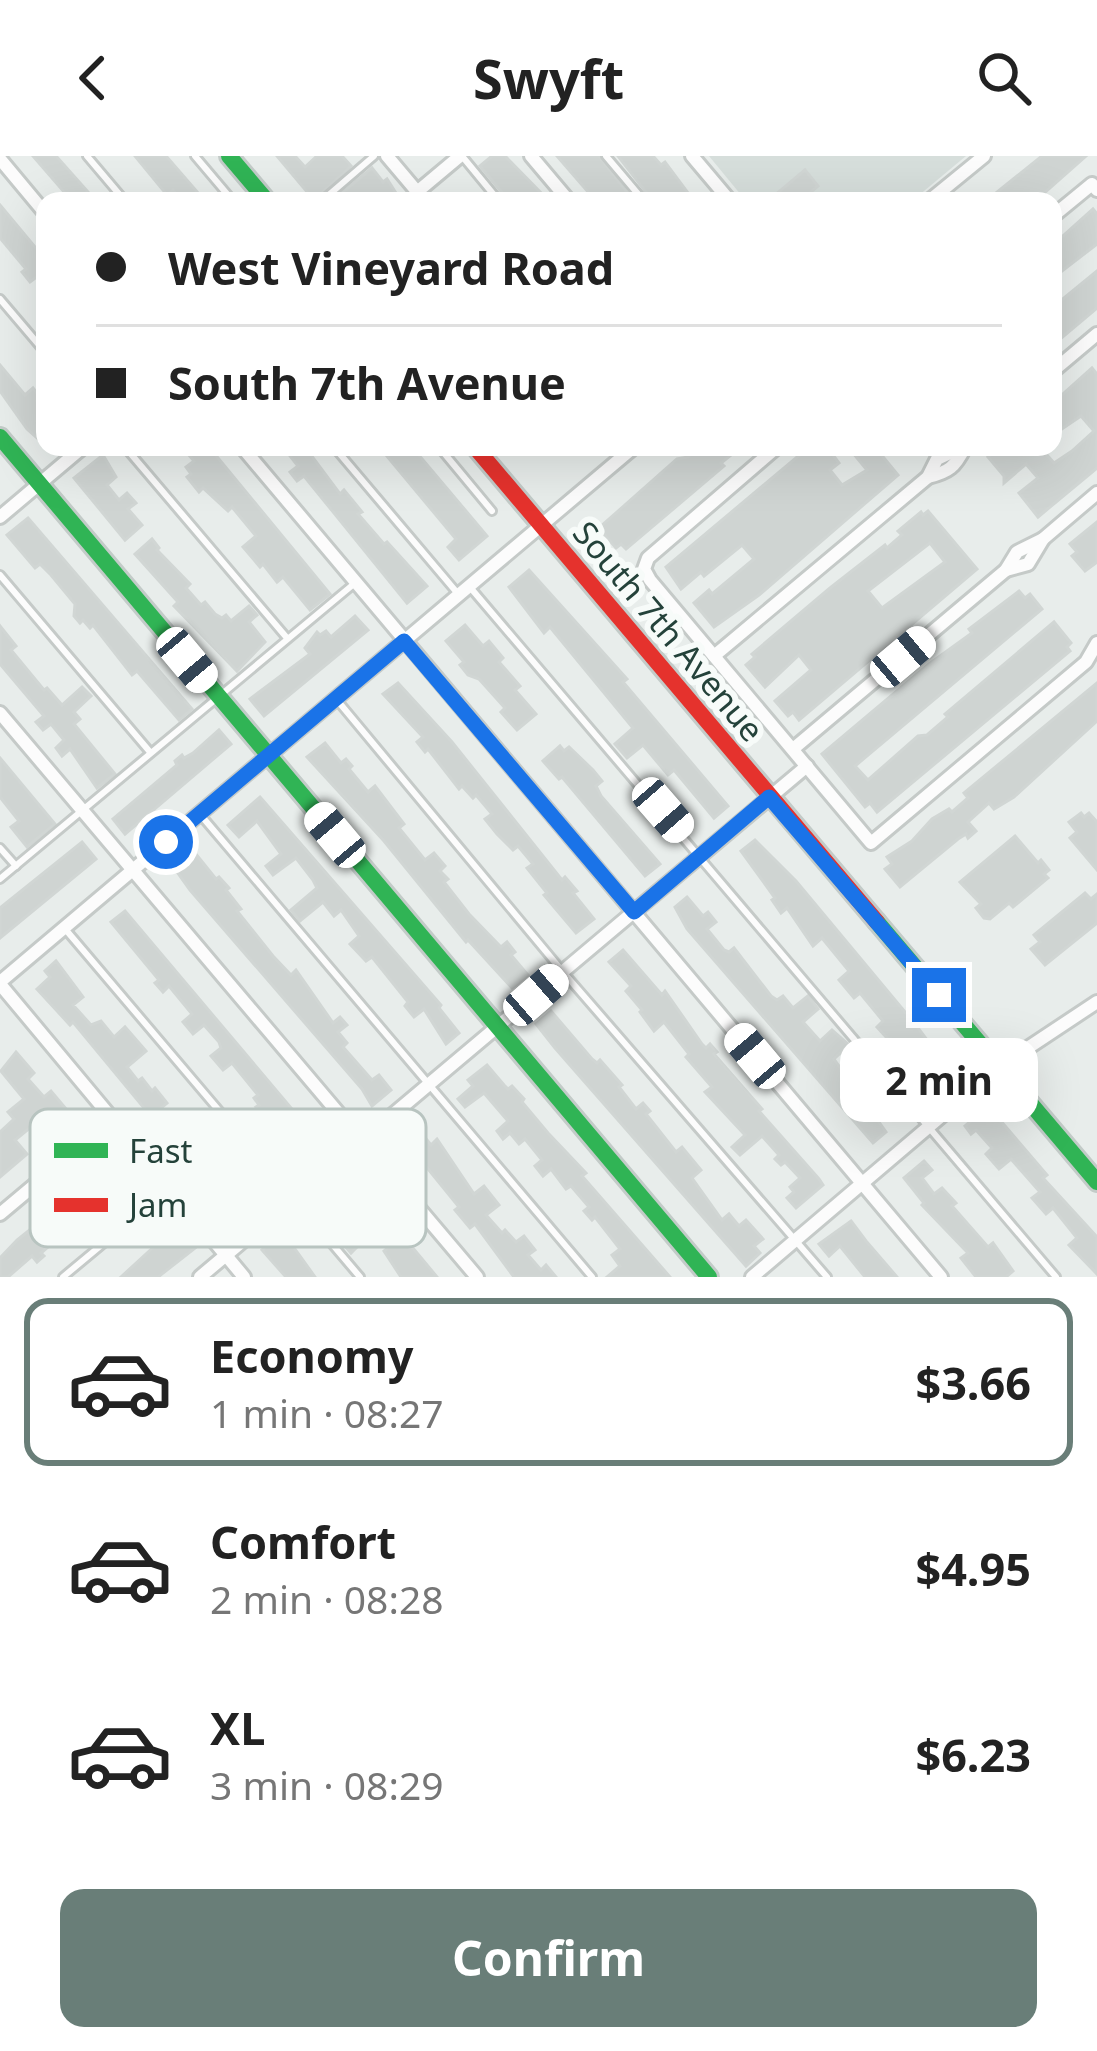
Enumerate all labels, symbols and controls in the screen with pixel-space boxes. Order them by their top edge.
text: Swyft [473,41,624,115]
icon: back [60,45,126,111]
icon: search [971,45,1037,111]
text: West Vineyard Road [168,237,614,298]
text: South 7th Avenue [168,352,566,413]
street label: South 7th Avenue [563,511,775,751]
car [864,620,942,694]
car [150,621,224,699]
car [626,771,700,849]
car [298,796,372,874]
route start [139,815,193,869]
car [497,958,575,1032]
route end [912,968,966,1022]
car [718,1017,792,1095]
callout: 2 min [840,1037,1038,1121]
text: 2 min [885,1053,993,1106]
legend [30,1109,426,1247]
text: Fast [129,1128,192,1173]
text: Jam [126,1182,187,1227]
text: Economy [210,1325,414,1386]
icon: car [66,1328,174,1436]
text: $3.66 [915,1352,1031,1413]
text: 1 min · 08:27 [210,1386,444,1439]
text: Comfort [210,1511,396,1572]
icon: car [66,1514,174,1622]
text: $4.95 [915,1538,1031,1599]
text: 2 min · 08:28 [210,1572,444,1625]
text: XL [210,1697,265,1758]
icon: car [66,1700,174,1808]
text: $6.23 [915,1724,1031,1785]
text: 3 min · 08:29 [210,1758,444,1811]
button: Confirm [60,1889,1037,2027]

